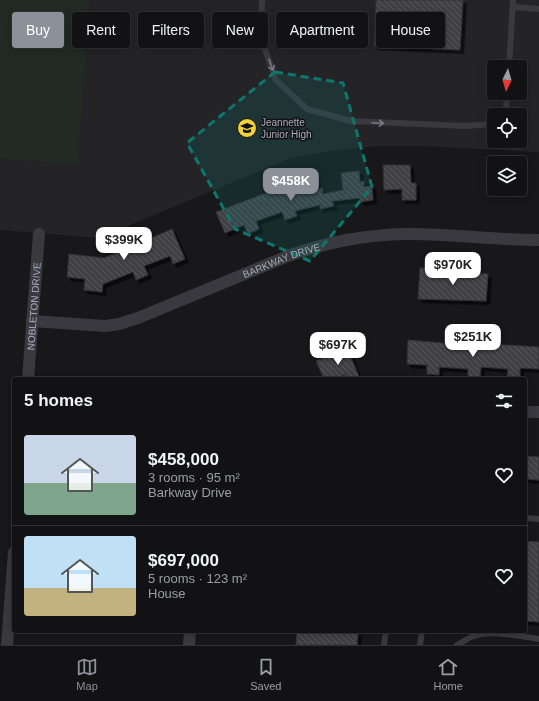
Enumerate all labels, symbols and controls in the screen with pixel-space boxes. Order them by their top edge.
chip: Buy [12,12,64,48]
chip: Rent [72,12,130,48]
chip: Filters [138,12,204,48]
chip: New [212,12,268,48]
chip: Apartment [276,12,368,48]
chip: House [376,12,445,48]
one-way arrow [268,59,275,72]
north arrow [487,60,527,100]
map controls [487,60,527,196]
button: locate [487,108,527,148]
school or university icon: Jeannette Junior High [236,117,258,139]
place label: Jeannette Junior High [261,117,312,140]
one-way arrow [371,119,384,126]
button: layers [487,156,527,196]
pin: $458K [263,168,319,202]
text: $458K [272,173,310,188]
pin: $399K [96,227,152,261]
text: $399K [105,232,143,247]
street label: BARKWAY DRIVE [241,241,322,280]
pin: $970K [425,252,481,286]
text: $970K [434,257,472,272]
street label: NOBLETON DRIVE [25,261,42,351]
pin: $251K [445,324,501,358]
text: $251K [454,329,492,344]
pin: $697K [310,332,366,366]
text: $697K [319,337,357,352]
icon: filters [493,390,515,412]
text: 5 homes [24,391,93,410]
text: $458,000 [148,450,219,469]
icon: home [56,451,104,499]
icon: heart [493,464,515,486]
text: 3 rooms · 95 m² [148,470,240,485]
text: Barkway Drive [148,485,232,500]
text: $697,000 [148,551,219,570]
icon: home [56,552,104,600]
icon: heart [493,565,515,587]
text: 5 rooms · 123 m² [148,571,247,586]
text: House [148,586,186,601]
tab: Map [76,656,98,692]
tab: Saved [250,656,281,692]
tab: Home [434,656,463,692]

